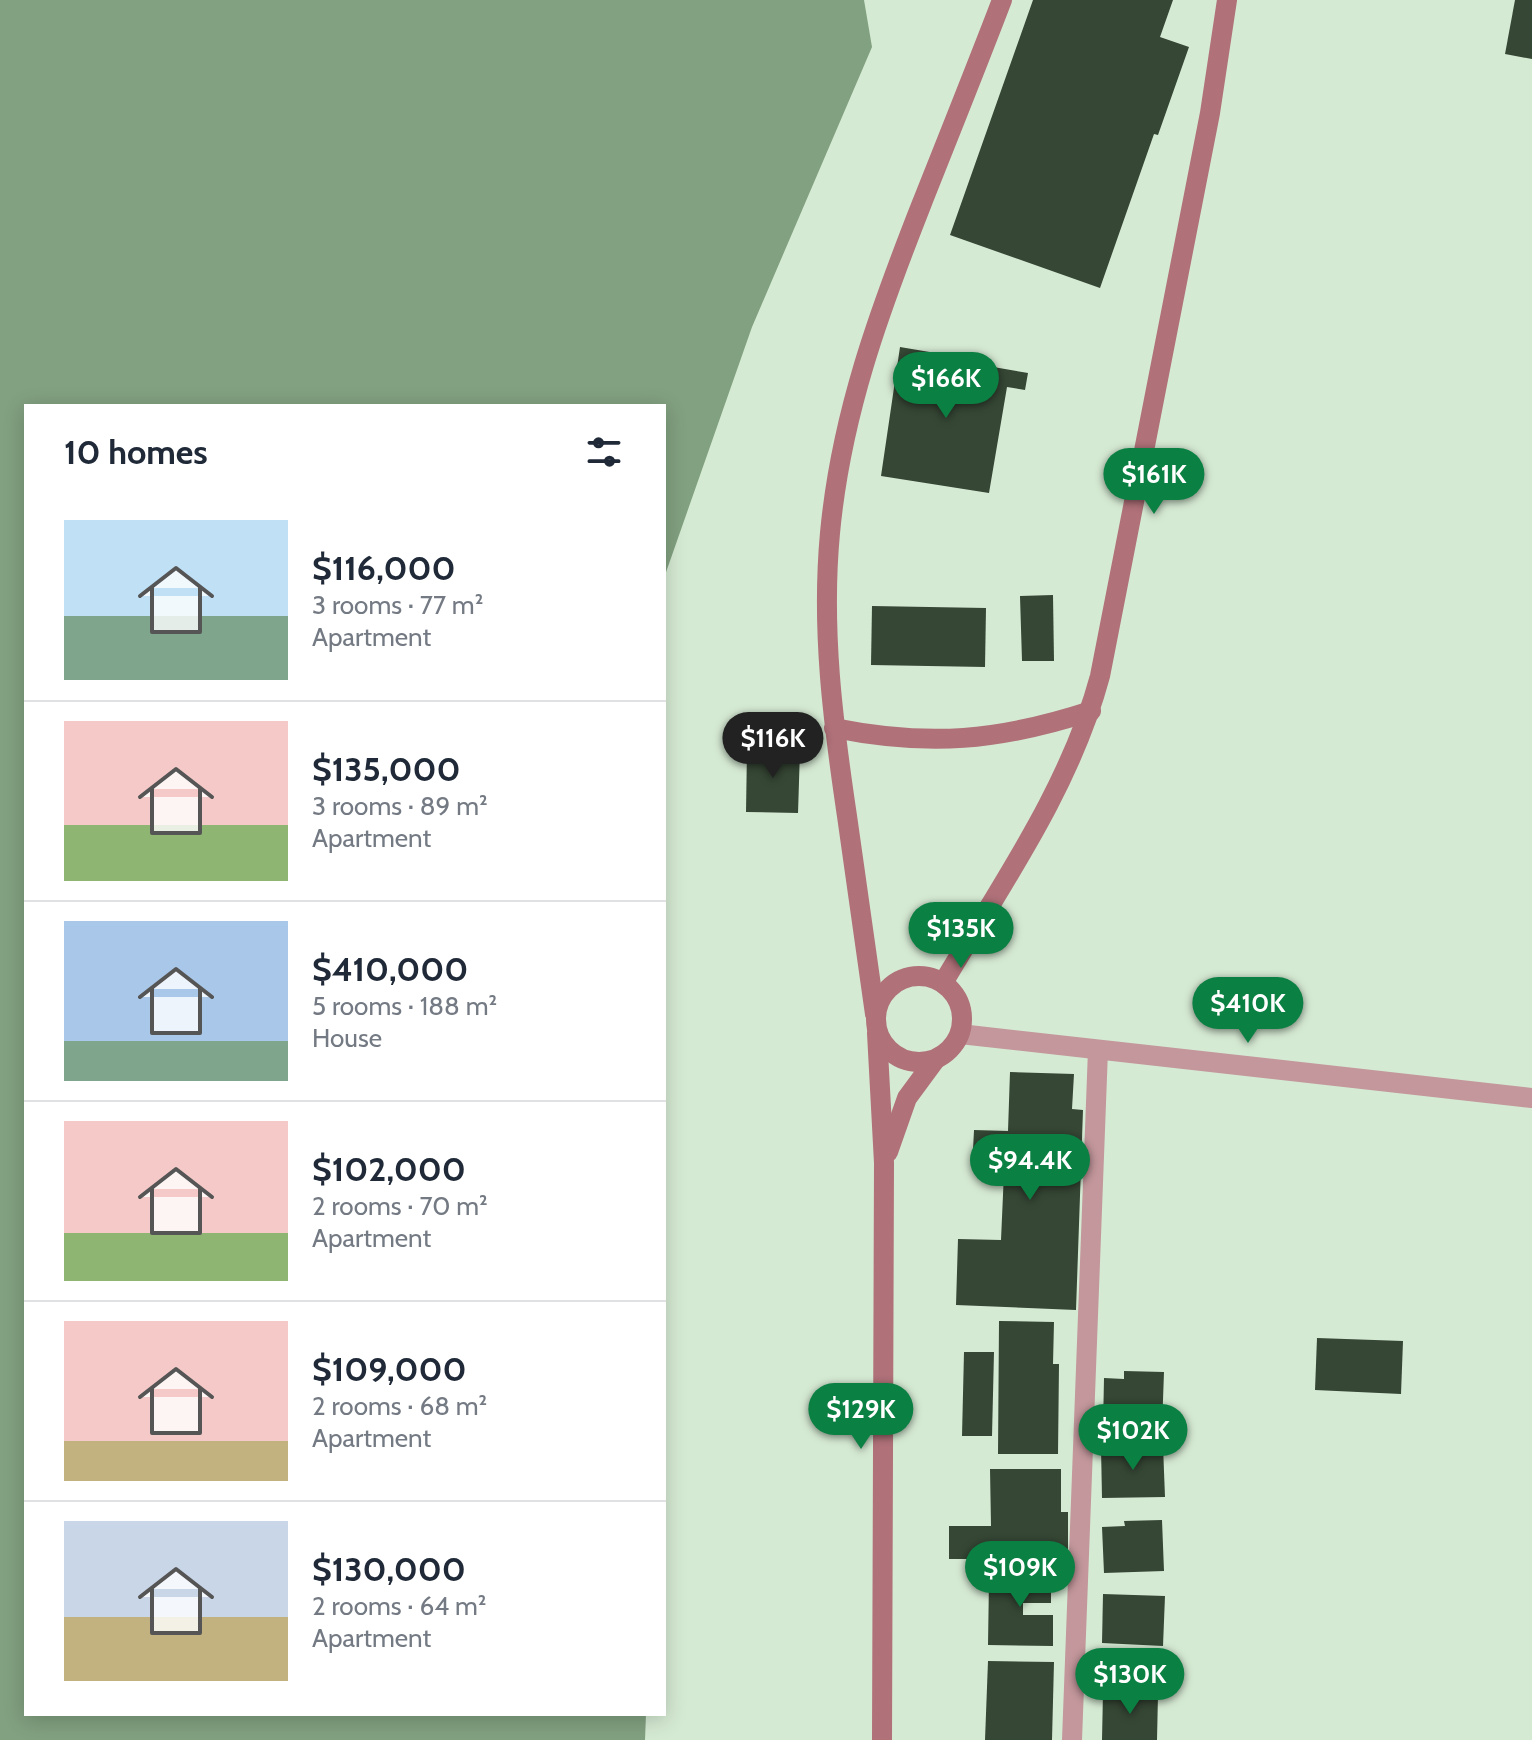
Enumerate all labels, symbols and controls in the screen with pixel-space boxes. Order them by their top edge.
pin: $166K [890,352,1002,420]
text: $166K [911,362,981,394]
icon: filters [582,430,626,474]
text: 10 homes [64,431,208,473]
pin: $161K [1098,448,1210,516]
text: $161K [1121,458,1187,490]
text: $116,000 [312,547,456,589]
icon: home [128,552,224,648]
text: 3 rooms · 77 m² [312,589,483,621]
text: Apartment [312,621,431,653]
pin: $116K [717,712,829,780]
text: $116K [740,722,806,754]
text: $135,000 [312,748,460,790]
icon: home [128,753,224,849]
text: 3 rooms · 89 m² [312,790,488,822]
text: Apartment [312,822,431,854]
pin: $135K [905,902,1017,970]
text: $135K [927,912,995,944]
text: $410,000 [312,948,468,990]
icon: home [128,953,224,1049]
pin: $410K [1192,977,1304,1045]
text: $410K [1210,987,1286,1019]
text: 5 rooms · 188 m² [312,990,497,1022]
text: House [312,1022,382,1054]
pin: $94.4K [965,1134,1095,1202]
text: $94.4K [988,1144,1072,1176]
text: $102,000 [312,1148,466,1190]
icon: home [128,1153,224,1249]
text: 2 rooms · 70 m² [312,1190,488,1222]
text: Apartment [312,1222,431,1254]
text: $109,000 [312,1348,466,1390]
icon: home [128,1353,224,1449]
pin: $129K [805,1383,917,1451]
text: 2 rooms · 68 m² [312,1390,487,1422]
text: $129K [826,1393,896,1425]
pin: $102K [1077,1404,1189,1472]
text: $102K [1096,1414,1170,1446]
text: Apartment [312,1422,431,1454]
pin: $109K [964,1541,1076,1609]
text: $130,000 [312,1548,466,1590]
text: $109K [983,1551,1057,1583]
icon: home [128,1553,224,1649]
text: 2 rooms · 64 m² [312,1590,487,1622]
text: Apartment [312,1622,431,1654]
pin: $130K [1074,1648,1186,1716]
text: $130K [1093,1658,1167,1690]

